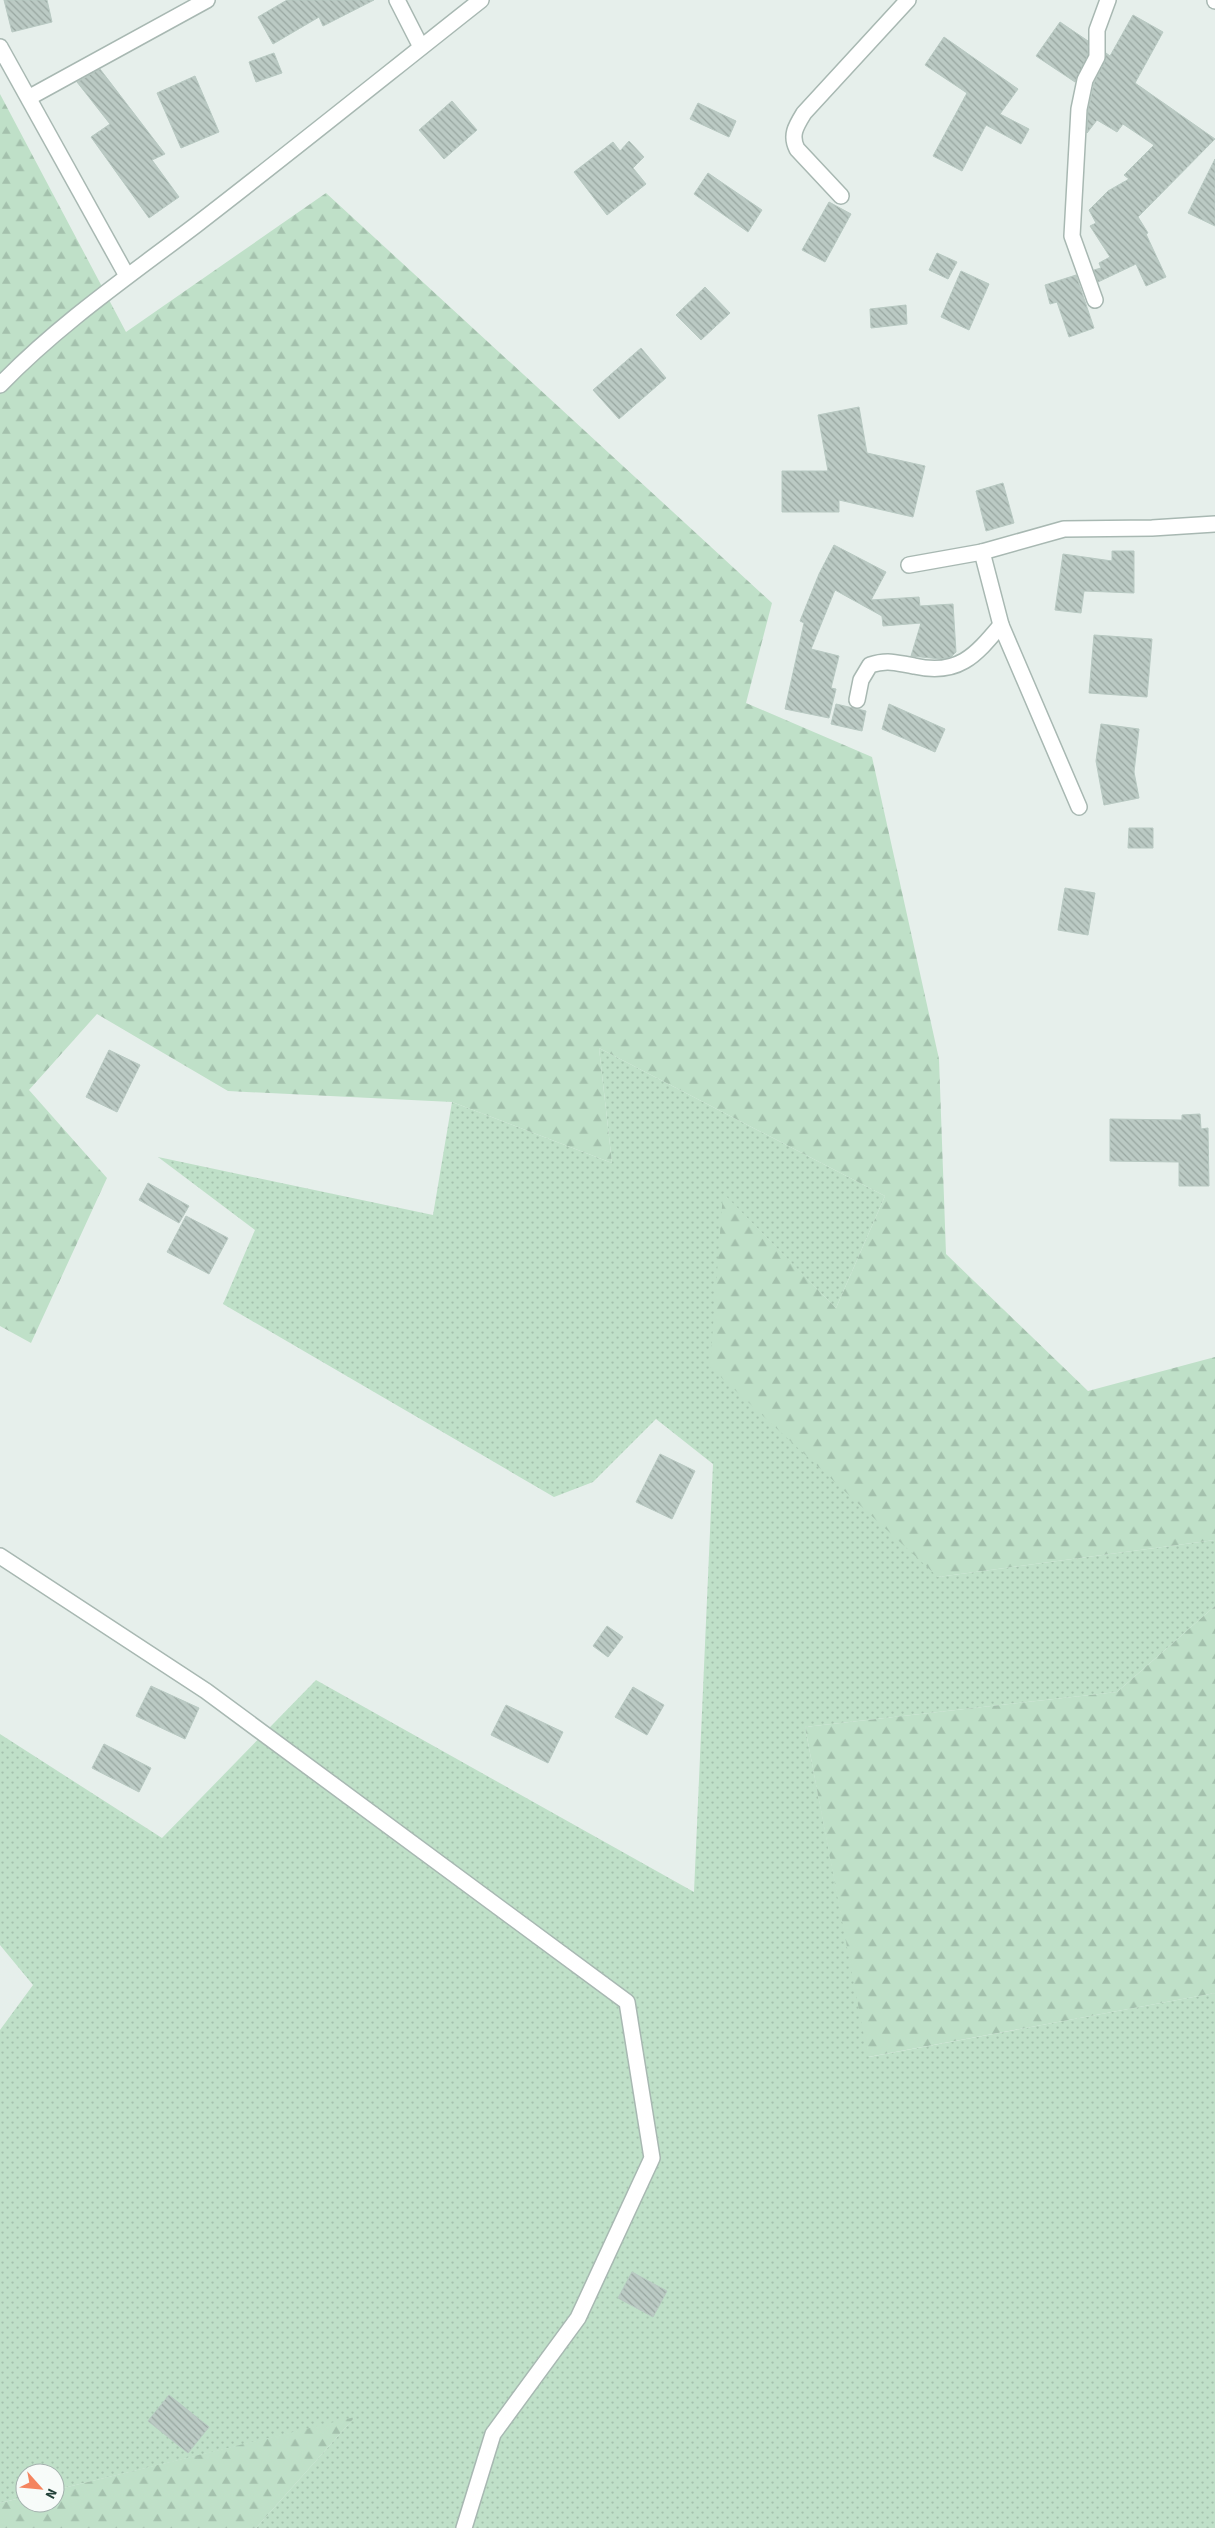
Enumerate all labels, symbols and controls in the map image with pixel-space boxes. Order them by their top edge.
north arrow [15,2463,65,2513]
text: N [40,2485,62,2502]

